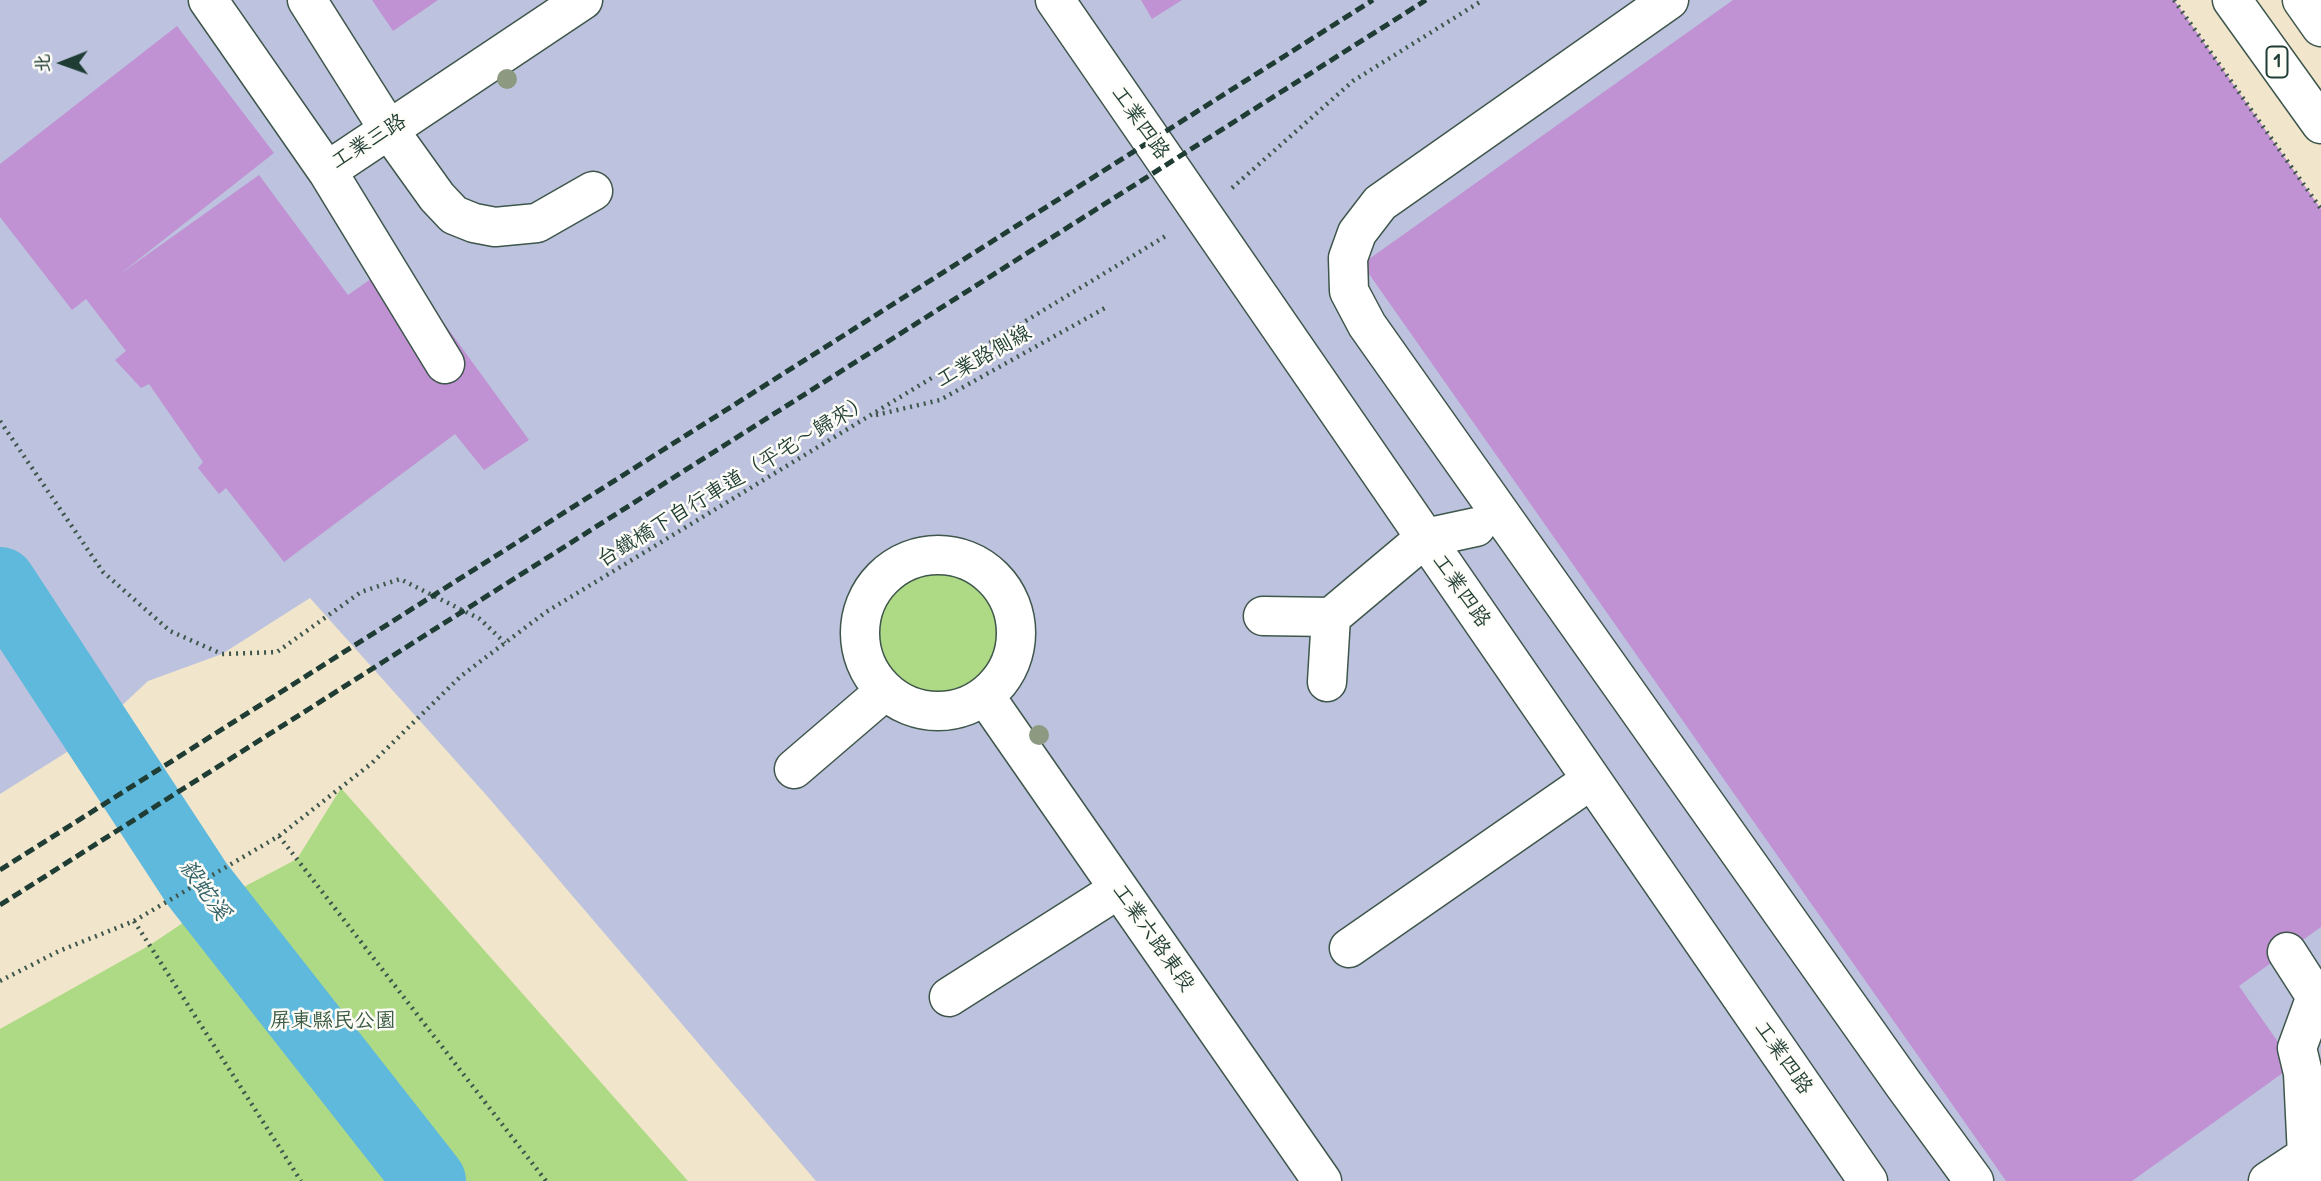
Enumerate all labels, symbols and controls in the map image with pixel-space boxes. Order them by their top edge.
north arrow [28,28,98,98]
road number: 1 [2266,46,2288,78]
text: 北 [29,54,55,73]
street label: 工業四路 [1106,81,1174,165]
street label: 工業三路 [327,109,411,175]
street label: 工業路側線 [932,321,1036,393]
street label: 台鐵橋下自行車道（平宅～歸來） [593,389,875,573]
street label: 工業四路 [1427,549,1495,633]
water label: 殺蛇溪 [173,854,235,926]
street label: 工業六路東段 [1107,879,1199,997]
park label: 屏東縣民公園 [270,1008,396,1034]
street label: 工業四路 [1749,1016,1817,1100]

